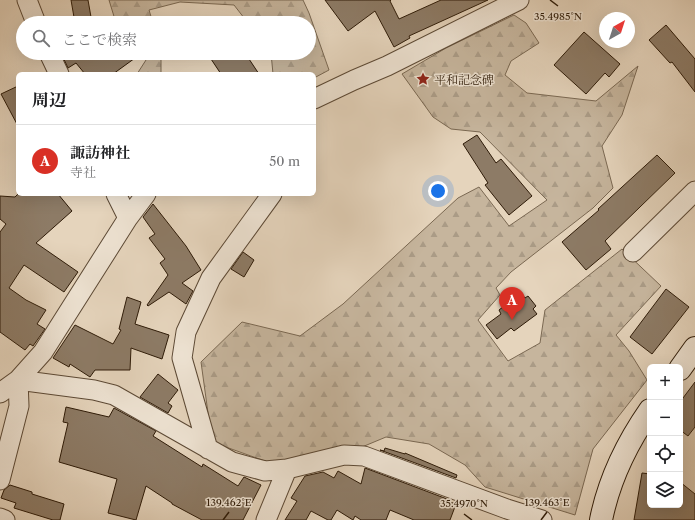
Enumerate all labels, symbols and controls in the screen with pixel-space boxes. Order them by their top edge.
text: 35.4985°N [534,10,582,23]
north arrow [599,12,635,48]
search box [16,16,316,60]
icon: search [30,27,52,49]
text: ここで検索 [62,30,137,49]
place icon: 平和記念碑 [415,71,431,87]
place label: 平和記念碑 [434,72,494,87]
text: 周辺 [32,90,66,110]
text: 諏訪神社 [70,143,130,162]
text: A [40,153,50,169]
text: 50 m [269,153,300,169]
text: 寺社 [70,164,96,180]
your location [428,181,448,201]
pin: A [499,287,525,320]
map controls [647,364,683,508]
button: + [647,364,683,400]
button: − [647,400,683,436]
button: locate [647,436,683,472]
button: layers [647,472,683,508]
text: 139.462°E [206,496,252,509]
text: 139.463°E [524,496,570,509]
text: 35.4970°N [440,497,488,510]

